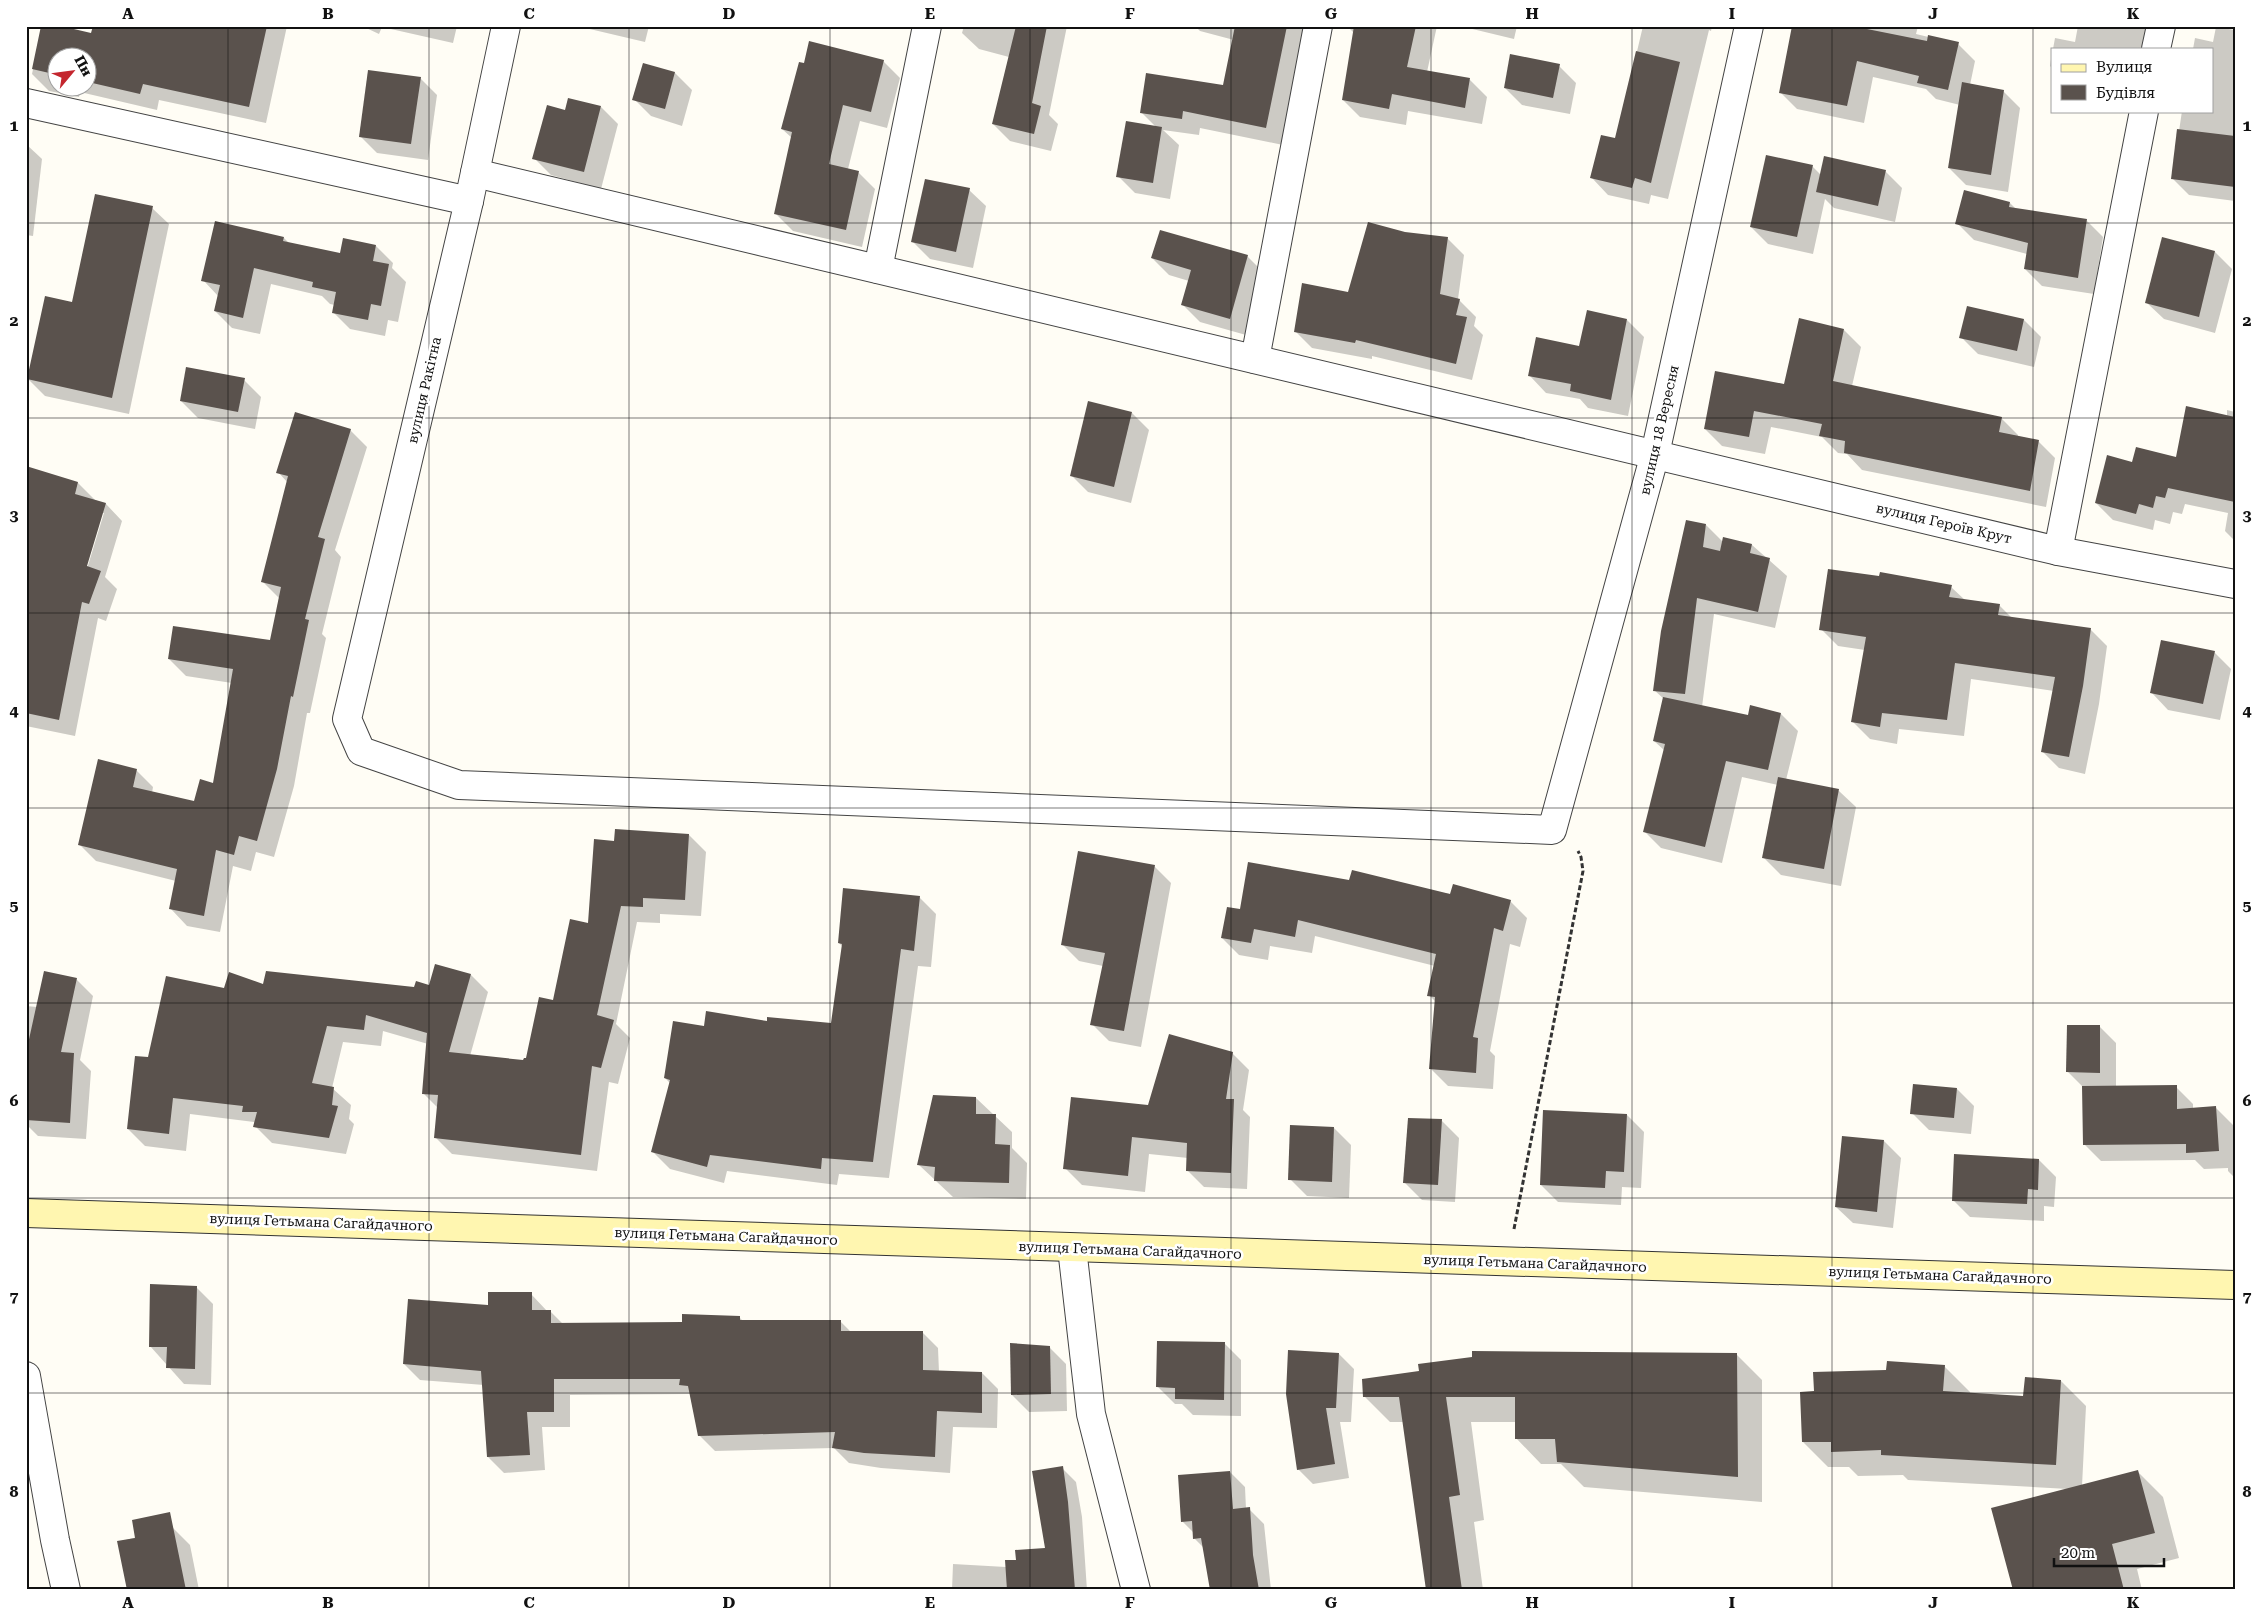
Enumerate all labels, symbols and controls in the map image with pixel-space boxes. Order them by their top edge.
text: A [122,4,134,23]
text: B [322,4,334,23]
text: C [523,4,535,23]
text: D [723,4,736,23]
text: E [925,4,935,23]
text: F [1125,4,1135,23]
text: G [1325,4,1338,23]
text: H [1525,4,1539,23]
text: I [1729,4,1735,23]
text: J [1928,4,1938,23]
text: K [2127,4,2140,23]
north arrow [48,48,98,98]
legend [2051,48,2214,112]
text: Пн [71,53,96,79]
text: Вулиця [2096,58,2152,76]
text: Будівля [2096,84,2155,102]
text: 1 [10,116,19,135]
text: 1 [2243,116,2252,135]
text: 2 [10,311,19,330]
text: 2 [2243,311,2252,330]
street label: вулиця Ракітна [404,335,444,445]
street label: вулиця 18 Вересня [1636,363,1682,497]
street label: вулиця Героїв Крут [1875,500,2013,546]
text: 3 [10,506,19,525]
text: 3 [2243,506,2252,525]
text: 4 [10,701,19,720]
text: 4 [2243,701,2252,720]
text: 5 [10,896,19,915]
text: 5 [2243,896,2252,915]
text: 6 [10,1091,19,1110]
text: 6 [2243,1091,2252,1110]
street label: вулиця Гетьмана Сагайдачного [209,1210,433,1234]
street label: вулиця Гетьмана Сагайдачного [614,1224,838,1248]
street label: вулиця Гетьмана Сагайдачного [1018,1238,1242,1262]
street label: вулиця Гетьмана Сагайдачного [1423,1251,1647,1275]
street label: вулиця Гетьмана Сагайдачного [1828,1263,2052,1287]
text: 7 [10,1287,19,1306]
text: 7 [2243,1287,2252,1306]
text: 8 [10,1482,19,1501]
text: 8 [2243,1482,2252,1501]
scale bar [2054,1536,2164,1568]
text: 20 m [2061,1544,2096,1562]
text: A [122,1593,134,1612]
text: B [322,1593,334,1612]
text: C [523,1593,535,1612]
text: D [723,1593,736,1612]
text: E [925,1593,935,1612]
text: F [1125,1593,1135,1612]
text: G [1325,1593,1338,1612]
text: H [1525,1593,1539,1612]
text: I [1729,1593,1735,1612]
text: J [1928,1593,1938,1612]
text: K [2127,1593,2140,1612]

